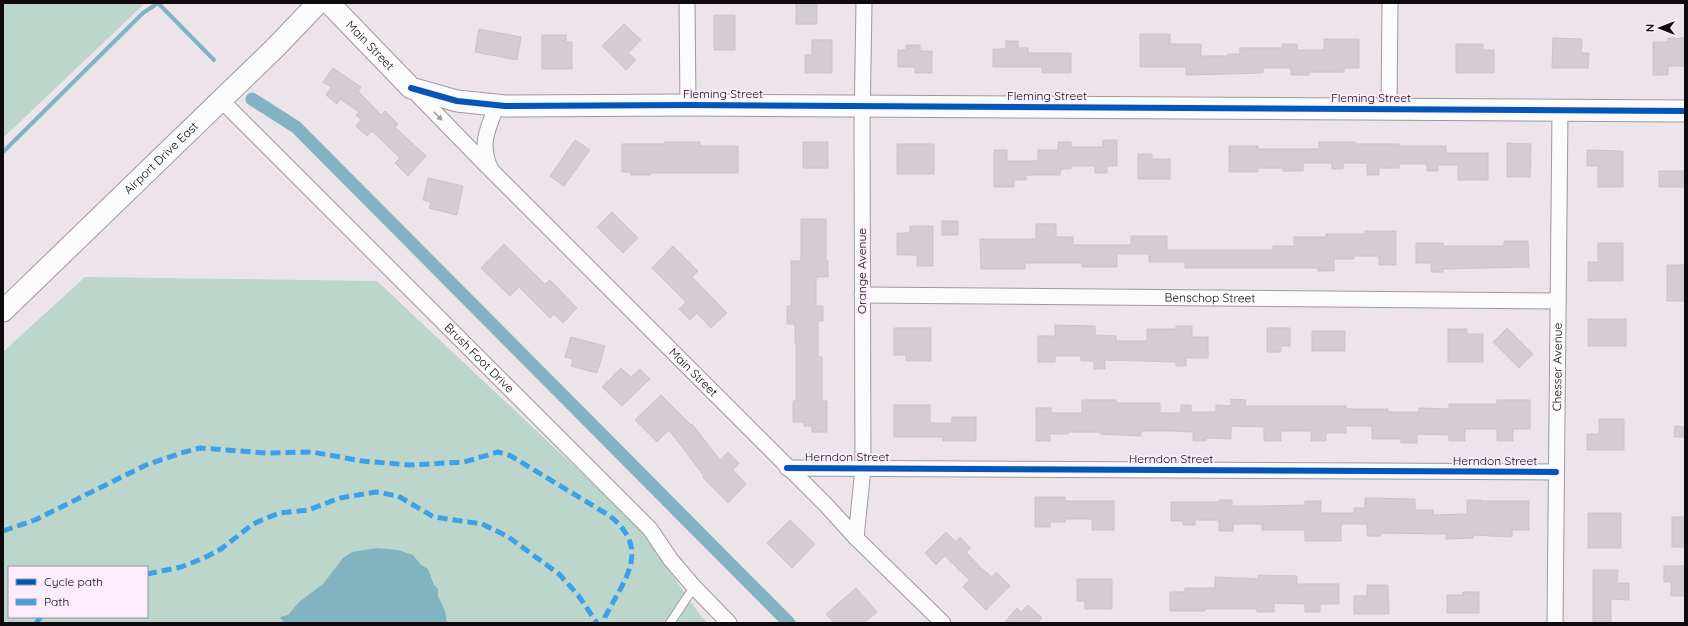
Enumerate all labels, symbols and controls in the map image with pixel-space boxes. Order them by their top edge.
north arrow [1640,8,1680,48]
street label: Main Street [343,17,398,73]
text: N [1643,24,1657,32]
street label: Fleming Street [683,86,763,101]
street label: Fleming Street [1007,88,1087,103]
street label: Fleming Street [1331,90,1411,105]
one-way arrow [433,111,443,121]
street label: Airport Drive East [121,118,201,197]
street label: Orange Avenue [854,228,869,314]
street label: Benschop Street [1164,290,1255,305]
street label: Brush Foot Drive [441,320,518,396]
street label: Chesser Avenue [1549,322,1565,411]
street label: Main Street [666,344,721,399]
street label: Herndon Street [805,449,889,464]
street label: Herndon Street [1129,451,1213,466]
street label: Herndon Street [1453,453,1537,468]
legend [8,566,148,618]
text: Cycle path [44,574,103,589]
text: Path [44,594,69,609]

